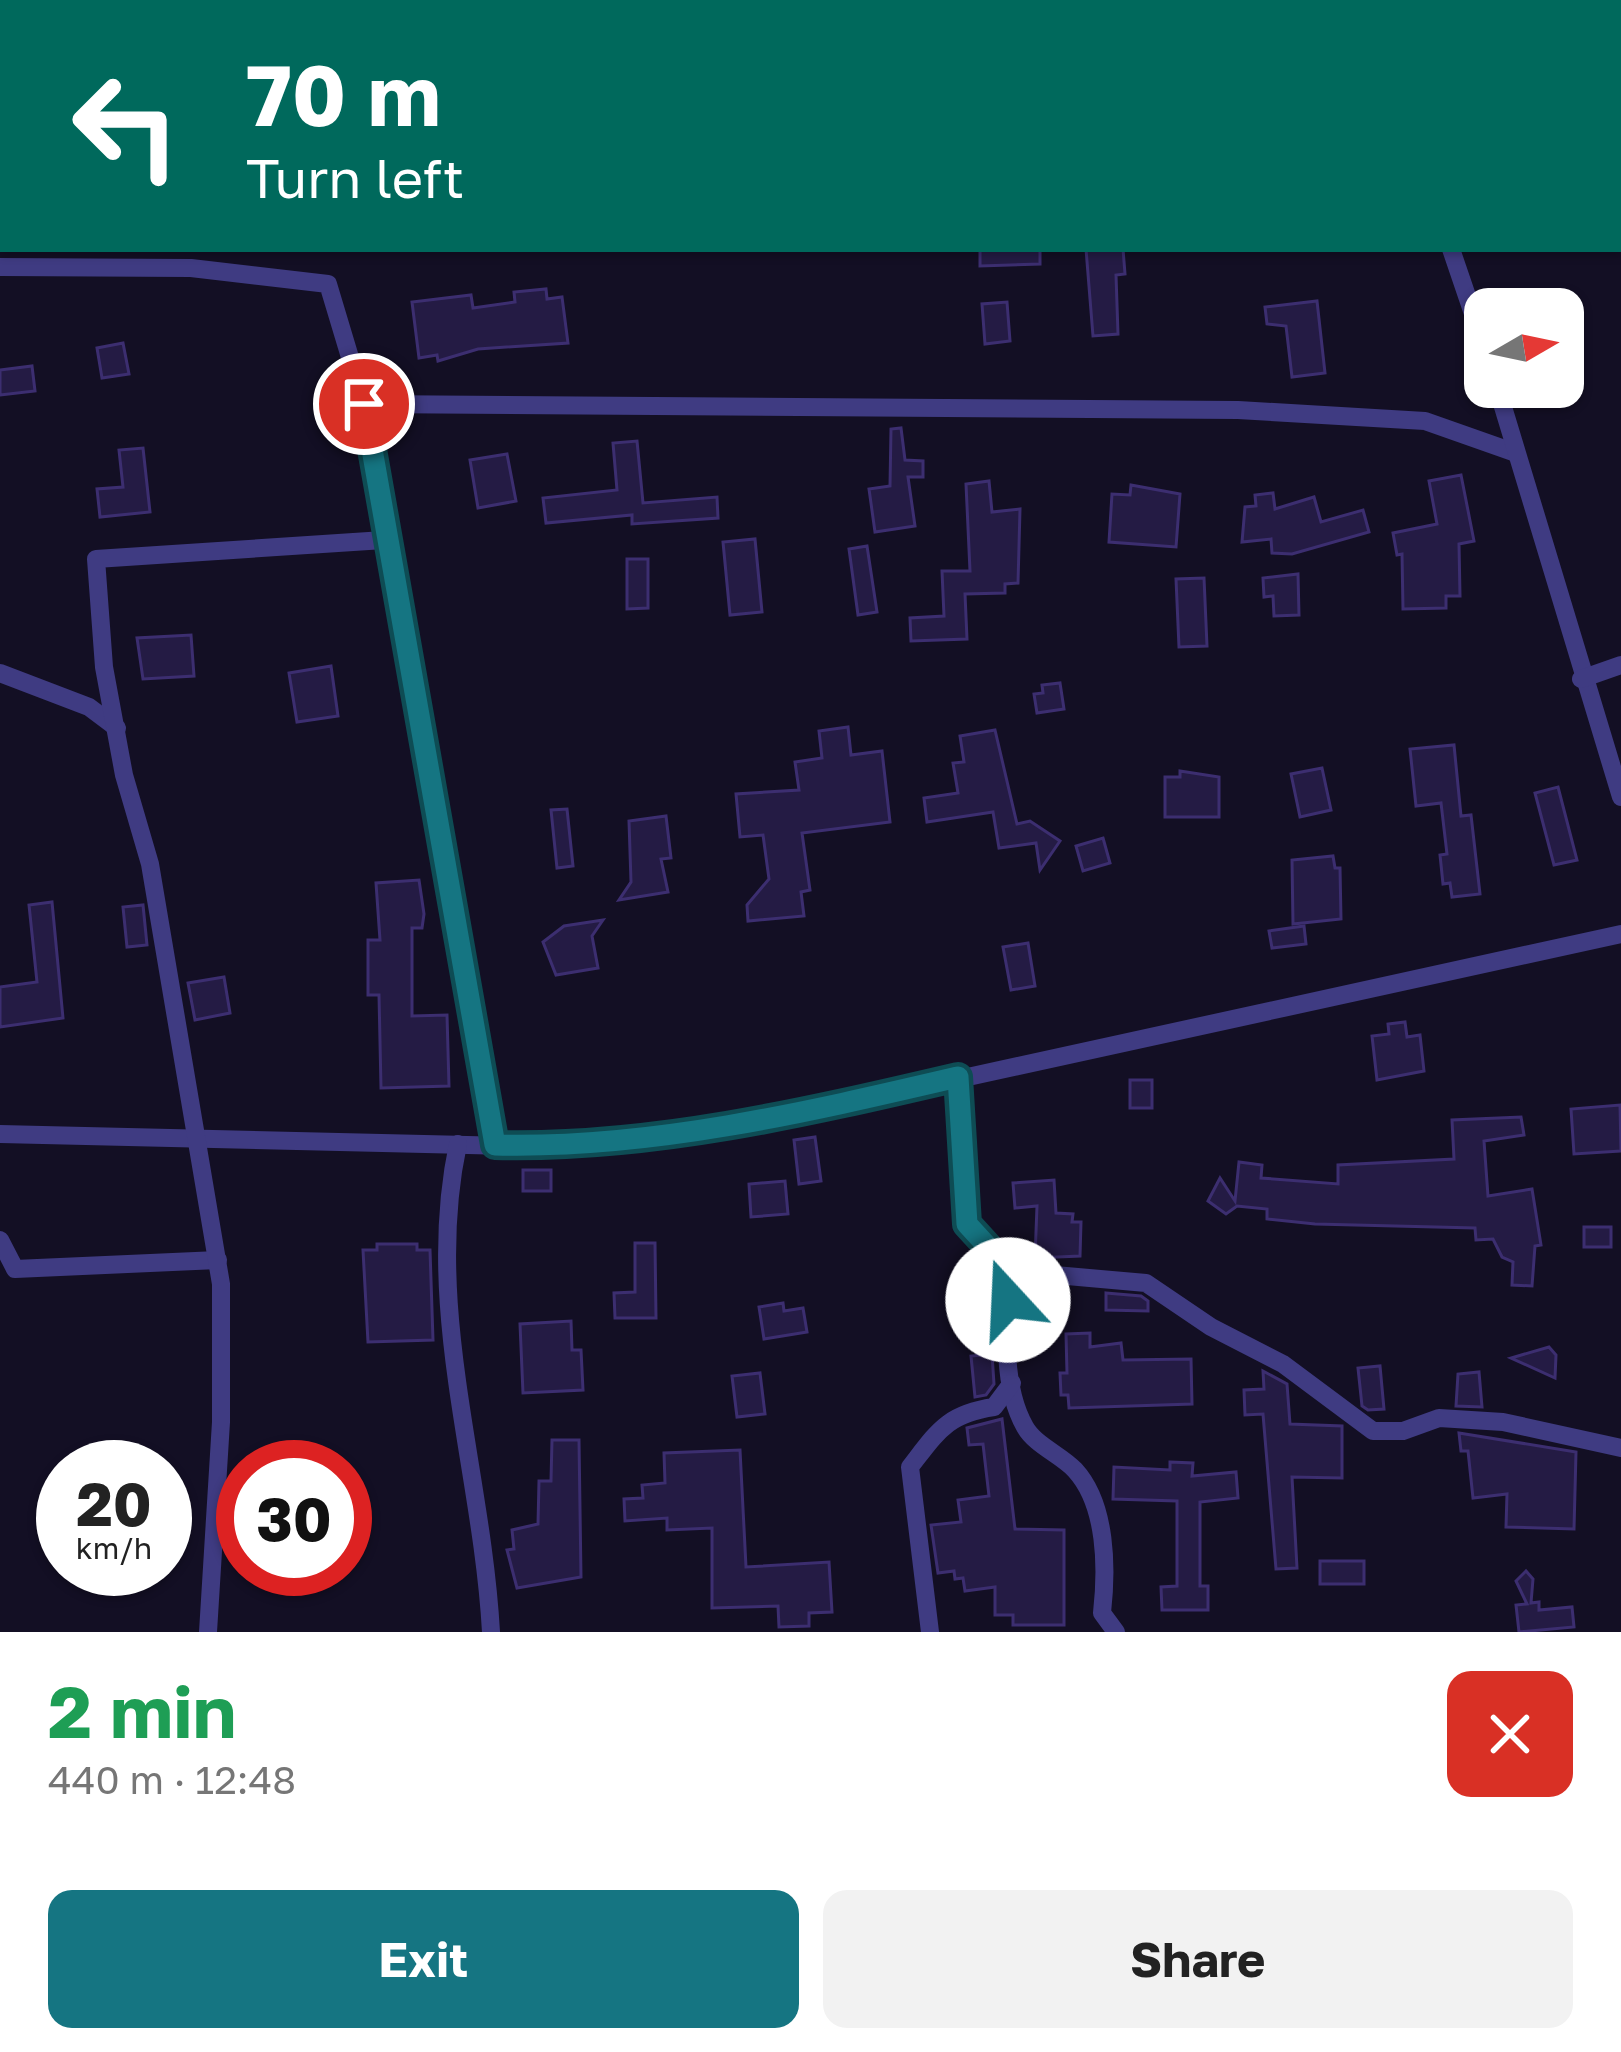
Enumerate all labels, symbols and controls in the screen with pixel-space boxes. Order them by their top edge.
text: 70 m [246,44,441,144]
icon: left [48,48,204,204]
text: Turn left [246,145,464,210]
north arrow [1464,288,1584,408]
map controls [1464,288,1584,408]
pin [313,353,415,455]
icon: arrive [331,371,397,437]
position arrow [945,1237,1071,1363]
speed limit sign: 30 [216,1440,372,1596]
text: 20 [76,1467,152,1539]
text: km/h [76,1530,152,1566]
text: 2 min [48,1667,236,1754]
button: close [1447,1671,1573,1797]
text: 440 m · 12:48 [48,1756,296,1803]
button: Exit [48,1890,799,2028]
button: Share [823,1890,1573,2028]

